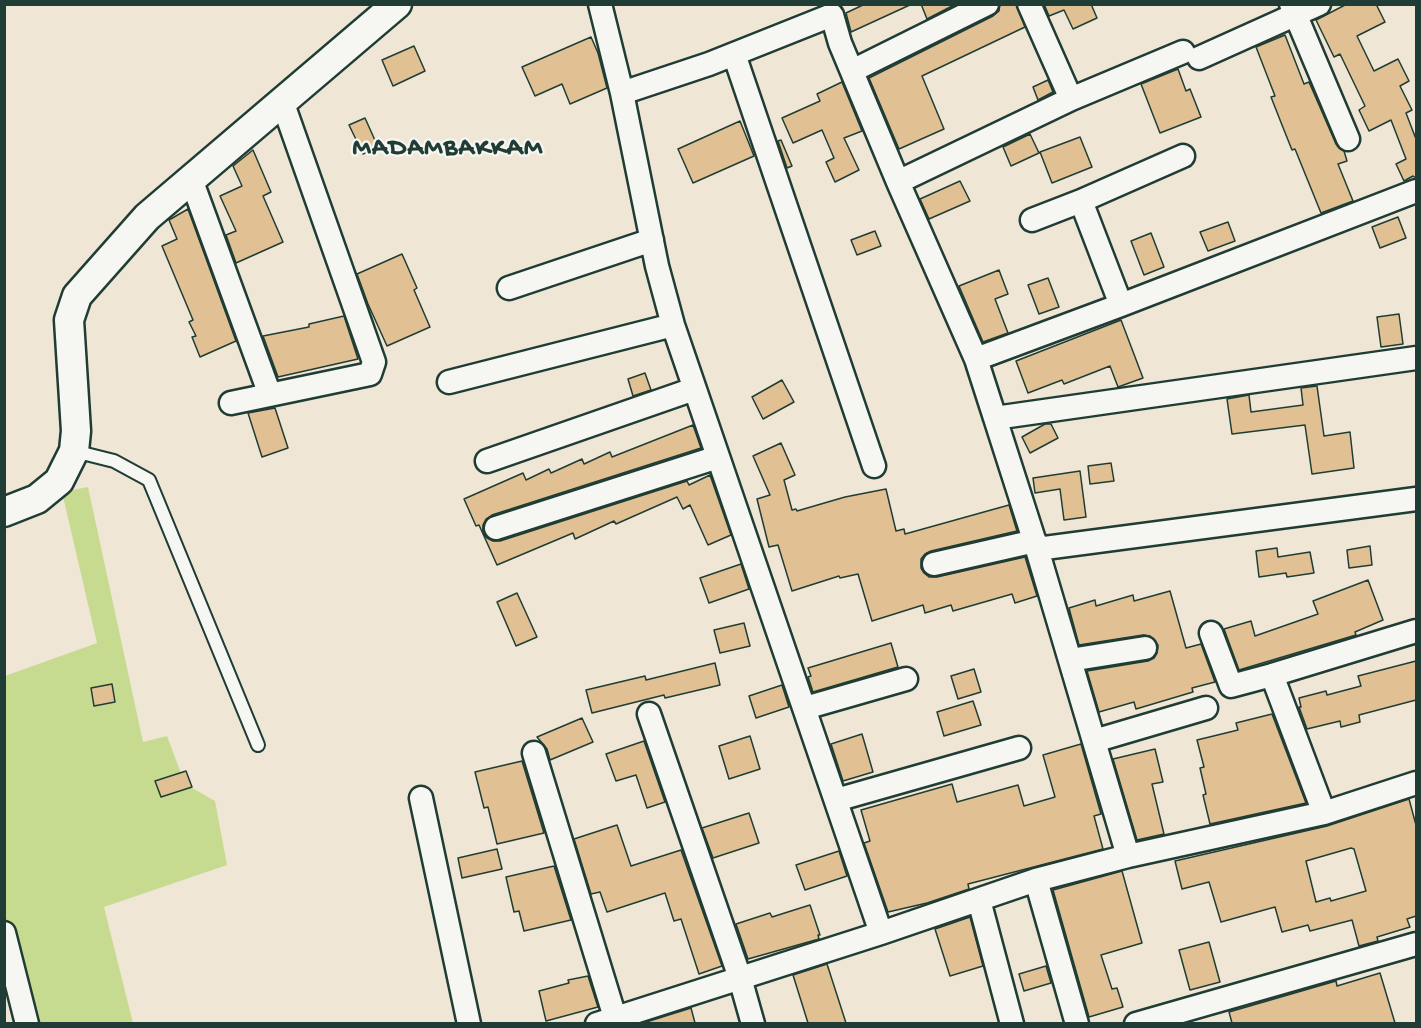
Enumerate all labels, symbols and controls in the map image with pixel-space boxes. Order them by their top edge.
district label: MADAMBAKKAM [353,134,543,166]

